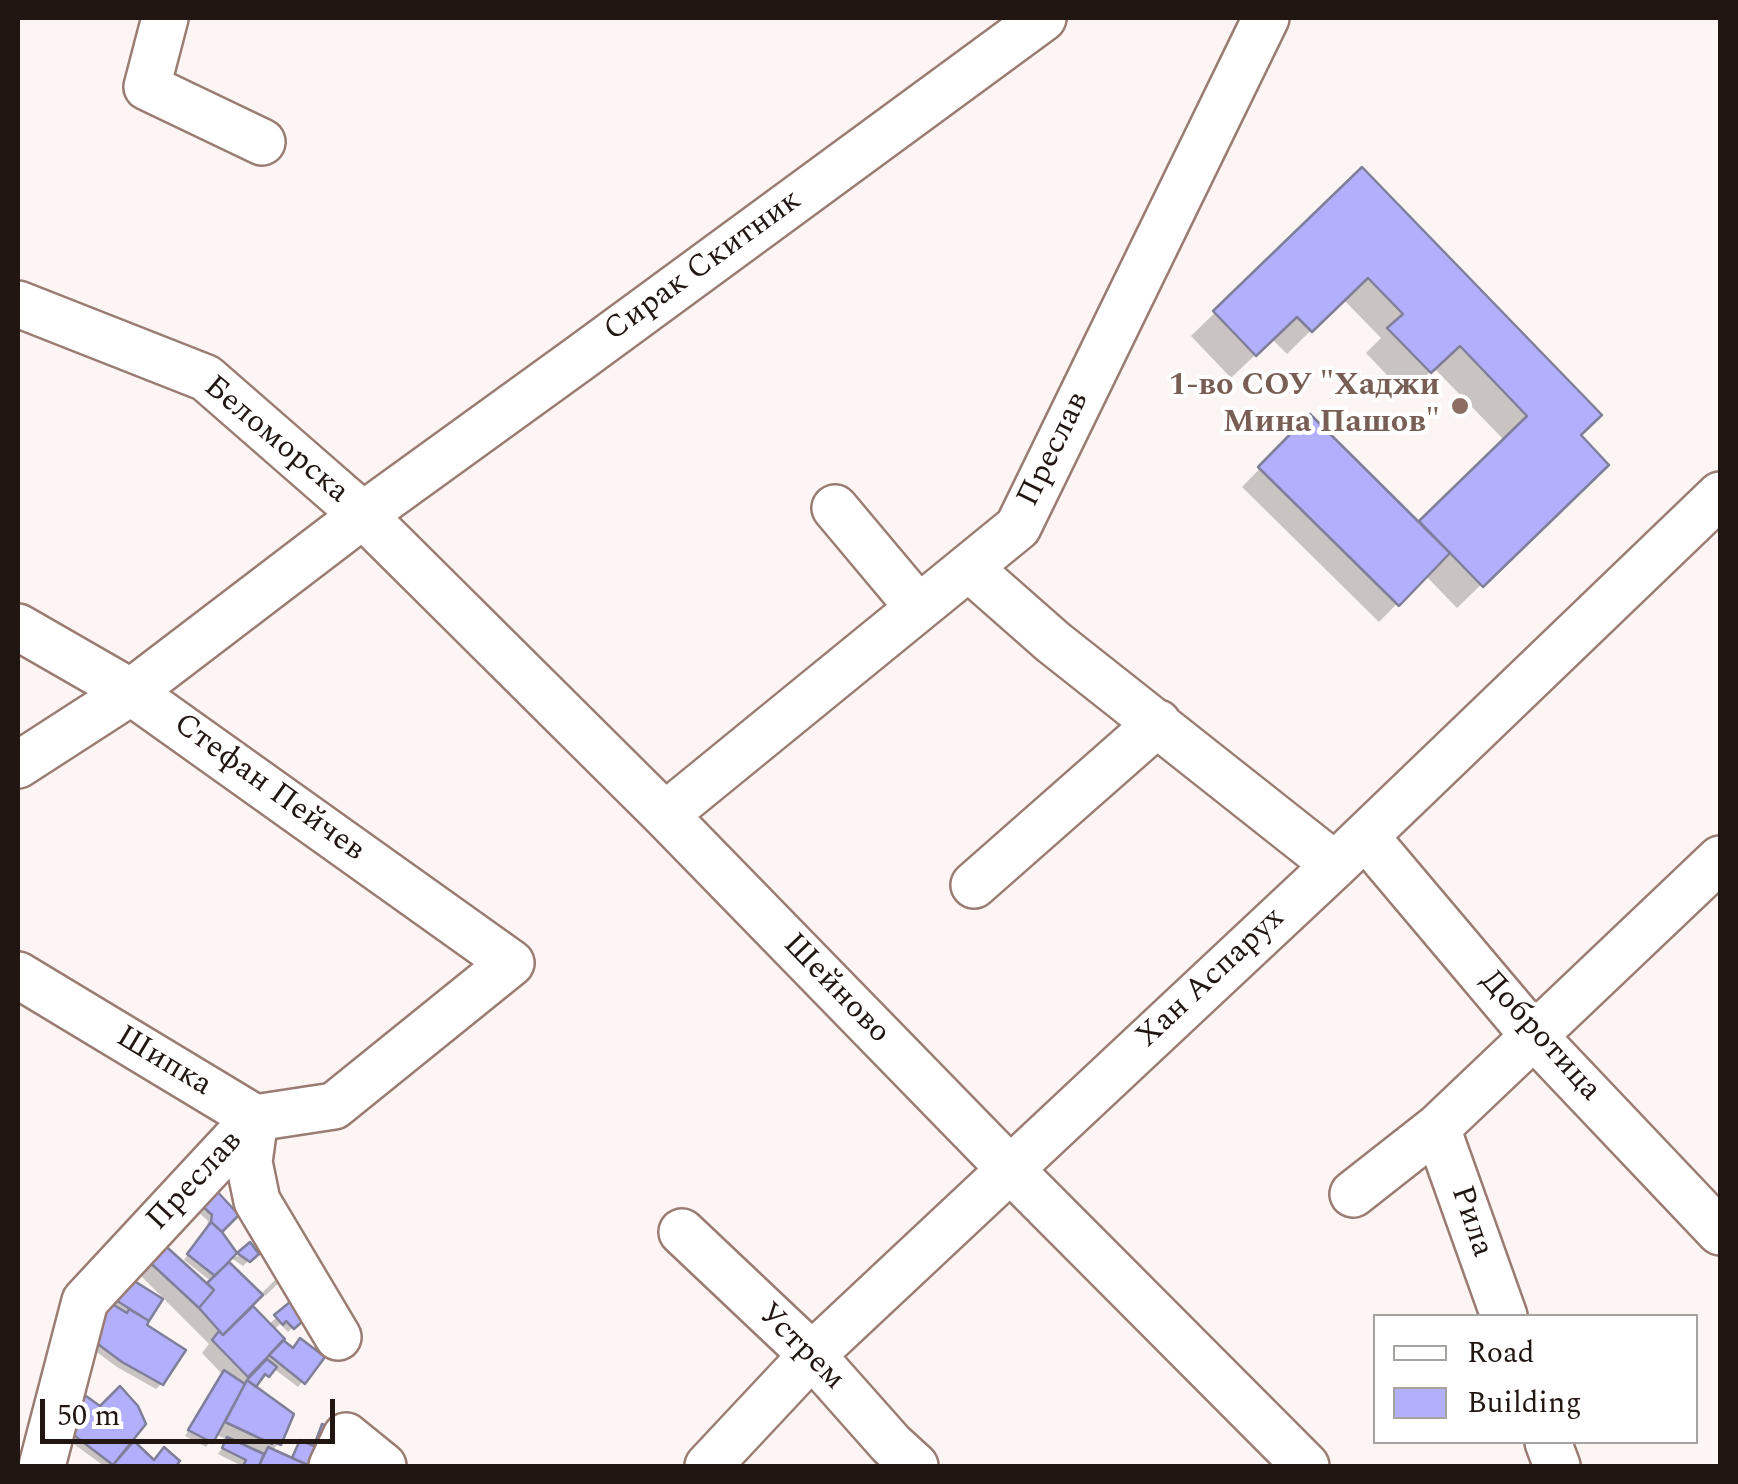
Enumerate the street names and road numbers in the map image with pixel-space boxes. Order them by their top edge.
street label: Сирак Скитник [598,183,810,351]
street label: Беломорска [195,369,355,513]
street label: Преслав [1011,386,1099,514]
street label: Стефан Пейчев [165,707,371,871]
street label: Хан Аспарух [1130,901,1294,1057]
street label: Шейново [773,927,897,1053]
street label: Добротица [1470,964,1608,1110]
street label: Шипка [108,1020,218,1106]
street label: Преслав [140,1124,252,1240]
street label: Рила [1440,1181,1500,1263]
street label: Устрем [748,1296,852,1400]

